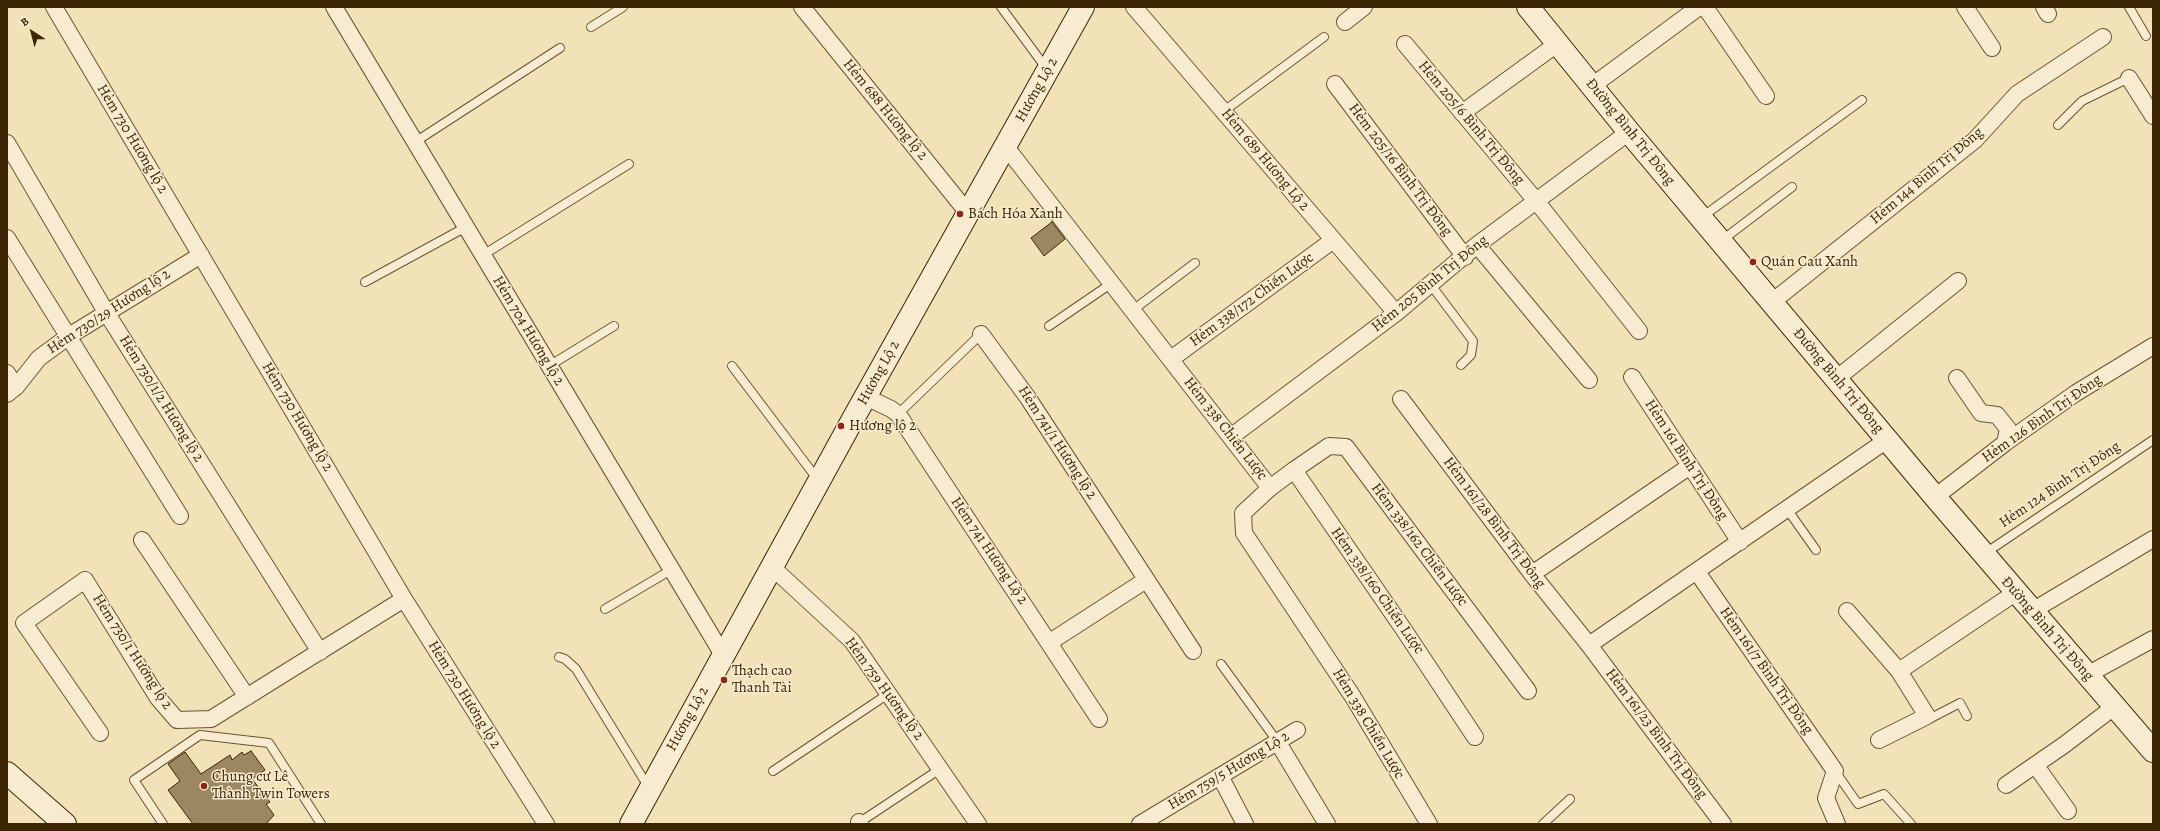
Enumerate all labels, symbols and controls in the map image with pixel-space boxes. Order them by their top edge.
north arrow [12,12,52,52]
text: B [17,14,32,30]
street label: Hương Lộ 2 [1012,54,1062,126]
street label: Hẻm 688 Hương lộ 2 [839,56,931,164]
street label: Hẻm 205/6 Bình Trị Đông [1414,57,1528,189]
street label: Đường Bình Trị Đông [1581,75,1679,189]
street label: Hẻm 730 Hương lộ 2 [92,81,172,197]
street label: Hẻm 205/16 Bình Trị Đông [1344,100,1456,240]
street label: Hẻm 689 Hương Lộ 2 [1217,105,1313,215]
street label: Hẻm 144 Bình Trị Đông [1867,124,1987,228]
place label: Bách Hóa Xanh [968,205,1063,223]
marker: Bách Hóa Xanh [955,209,965,219]
street label: Hẻm 205 Bình Trị Đông [1368,232,1492,336]
street label: Hẻm 338/172 Chiến Lược [1186,249,1318,351]
place label: Quán Cau Xanh [1761,253,1858,271]
marker: Quán Cau Xanh [1748,257,1758,267]
street label: Hẻm 730/29 Hương lộ 2 [44,266,174,358]
street label: Hẻm 704 Hương lộ 2 [488,273,568,389]
street label: Đường Bình Trị Đông [1789,325,1887,437]
street label: Hẻm 730/1/2 Hương lộ 2 [115,332,207,466]
street label: Hương Lộ 2 [854,337,904,409]
street label: Hẻm 730 Hương lộ 2 [257,359,337,475]
street label: Hẻm 126 Bình Trị Đông [1979,371,2105,467]
street label: Hẻm 338 Chiến Lược [1179,374,1271,484]
street label: Hẻm 741/1 Hương lộ 2 [1014,383,1100,503]
street label: Hẻm 161 Bình Trị Đông [1640,396,1732,524]
place label: Hương lộ 2 [849,417,916,435]
marker: Hương lộ 2 [836,421,846,431]
street label: Hẻm 124 Bình Trị Đông [1996,438,2124,532]
street label: Hẻm 161/28 Bình Trị Đông [1439,454,1549,592]
street label: Hẻm 338/162 Chiến Lược [1367,480,1471,610]
street label: Hẻm 741 Hương Lộ 2 [946,494,1032,608]
street label: Hẻm 338/160 Chiến Lược [1326,524,1428,658]
street label: Đường Bình Trị Đông [1997,573,2097,685]
street label: Hẻm 730/1 Hương lộ 2 [88,591,176,713]
street label: Hẻm 161/7 Bình Trị Đông [1715,604,1817,738]
street label: Hẻm 759 Hương lộ 2 [841,634,927,744]
street label: Hẻm 730 Hương lộ 2 [424,638,504,752]
place label: Thạch cao Thanh Tài [732,662,792,697]
street label: Hẻm 161/23 Bình Trị Đông [1601,665,1711,803]
street label: Hẻm 338 Chiến Lược [1328,666,1408,782]
marker: Thạch cao Thanh Tài [719,675,729,685]
street label: Hương Lộ 2 [663,683,713,755]
street label: Hẻm 759/5 Hương Lộ 2 [1165,728,1293,814]
place label: Chung cư Lê Thành Twin Towers [212,768,330,803]
marker: Chung cư Lê Thành Twin Towers [199,781,209,791]

